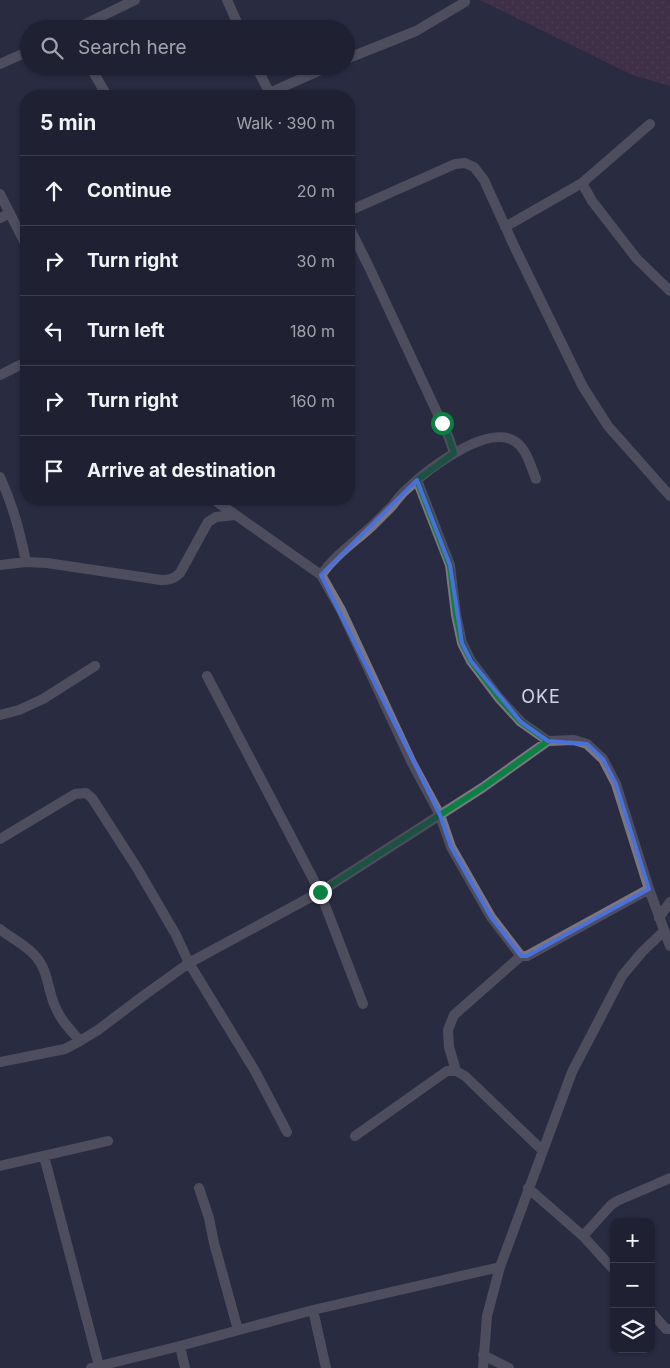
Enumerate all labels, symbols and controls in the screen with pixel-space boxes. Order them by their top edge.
search box [20,20,355,75]
icon: search [38,34,66,62]
text: Search here [78,36,187,59]
text: 5 min [40,110,96,135]
text: Walk · 390 m [236,113,335,133]
icon: ahead [40,177,68,205]
text: Continue [87,179,172,202]
text: 20 m [297,181,335,201]
icon: right [40,247,68,275]
text: Turn right [87,249,178,272]
text: 30 m [297,251,335,271]
icon: left [40,317,68,345]
text: Turn left [87,319,165,342]
text: 180 m [290,321,335,341]
icon: right [40,387,68,415]
text: Turn right [87,389,178,412]
text: 160 m [290,391,335,411]
route start [431,412,454,435]
icon: arrive [40,457,68,485]
text: Arrive at destination [87,459,276,482]
district label: OKE [521,686,561,707]
route end [309,881,332,904]
map controls [610,1218,655,1353]
button: + [610,1218,655,1263]
button: − [610,1263,655,1308]
button: layers [610,1308,655,1353]

